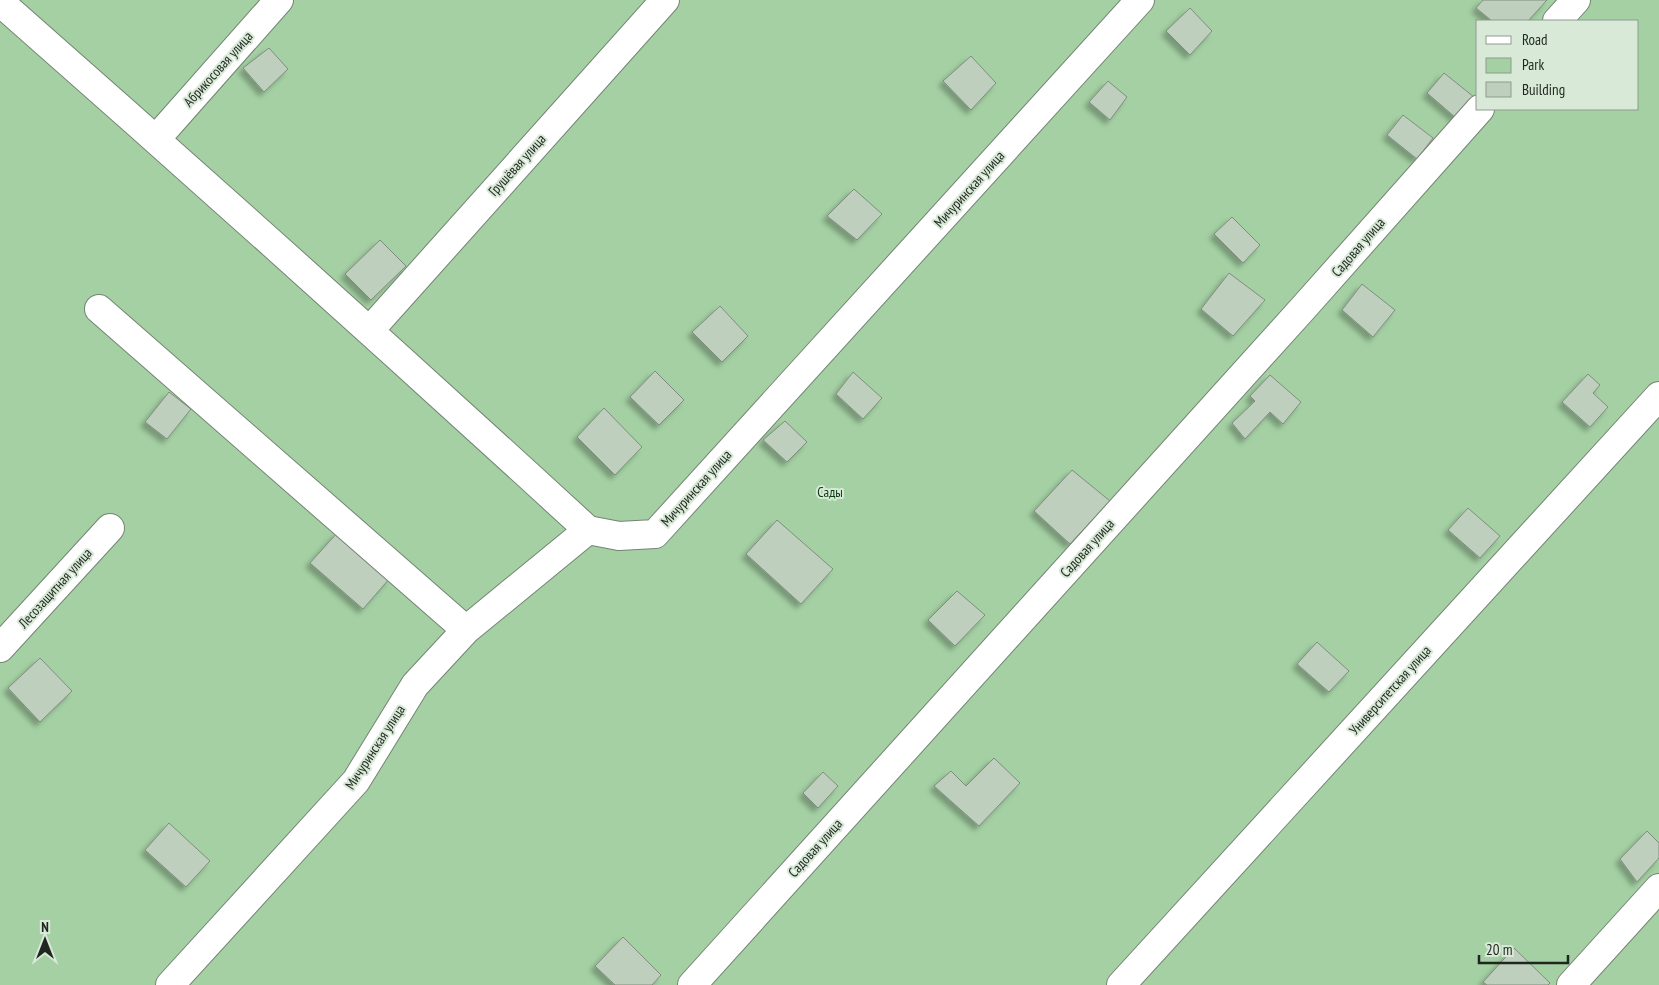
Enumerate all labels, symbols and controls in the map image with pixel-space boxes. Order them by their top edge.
legend [1476,20,1639,110]
street label: Абрикосовая улица [179,28,257,110]
text: Road [1522,30,1548,49]
text: Park [1522,55,1544,74]
text: Building [1522,80,1565,99]
street label: Грушёвая улица [484,130,550,200]
street label: Мичуринская улица [930,147,1008,231]
street label: Садовая улица [1327,214,1389,280]
street label: Мичуринская улица [657,446,735,530]
park label: Сады [817,483,843,501]
street label: Садовая улица [1056,515,1118,581]
street label: Лесозащитная улица [14,544,96,633]
street label: Университетская улица [1345,642,1435,738]
street label: Мичуринская улица [341,701,409,793]
street label: Садовая улица [784,815,846,881]
north arrow [20,915,70,965]
text: N [41,918,49,936]
scale bar [1479,932,1568,964]
text: 20 m [1486,940,1512,959]

